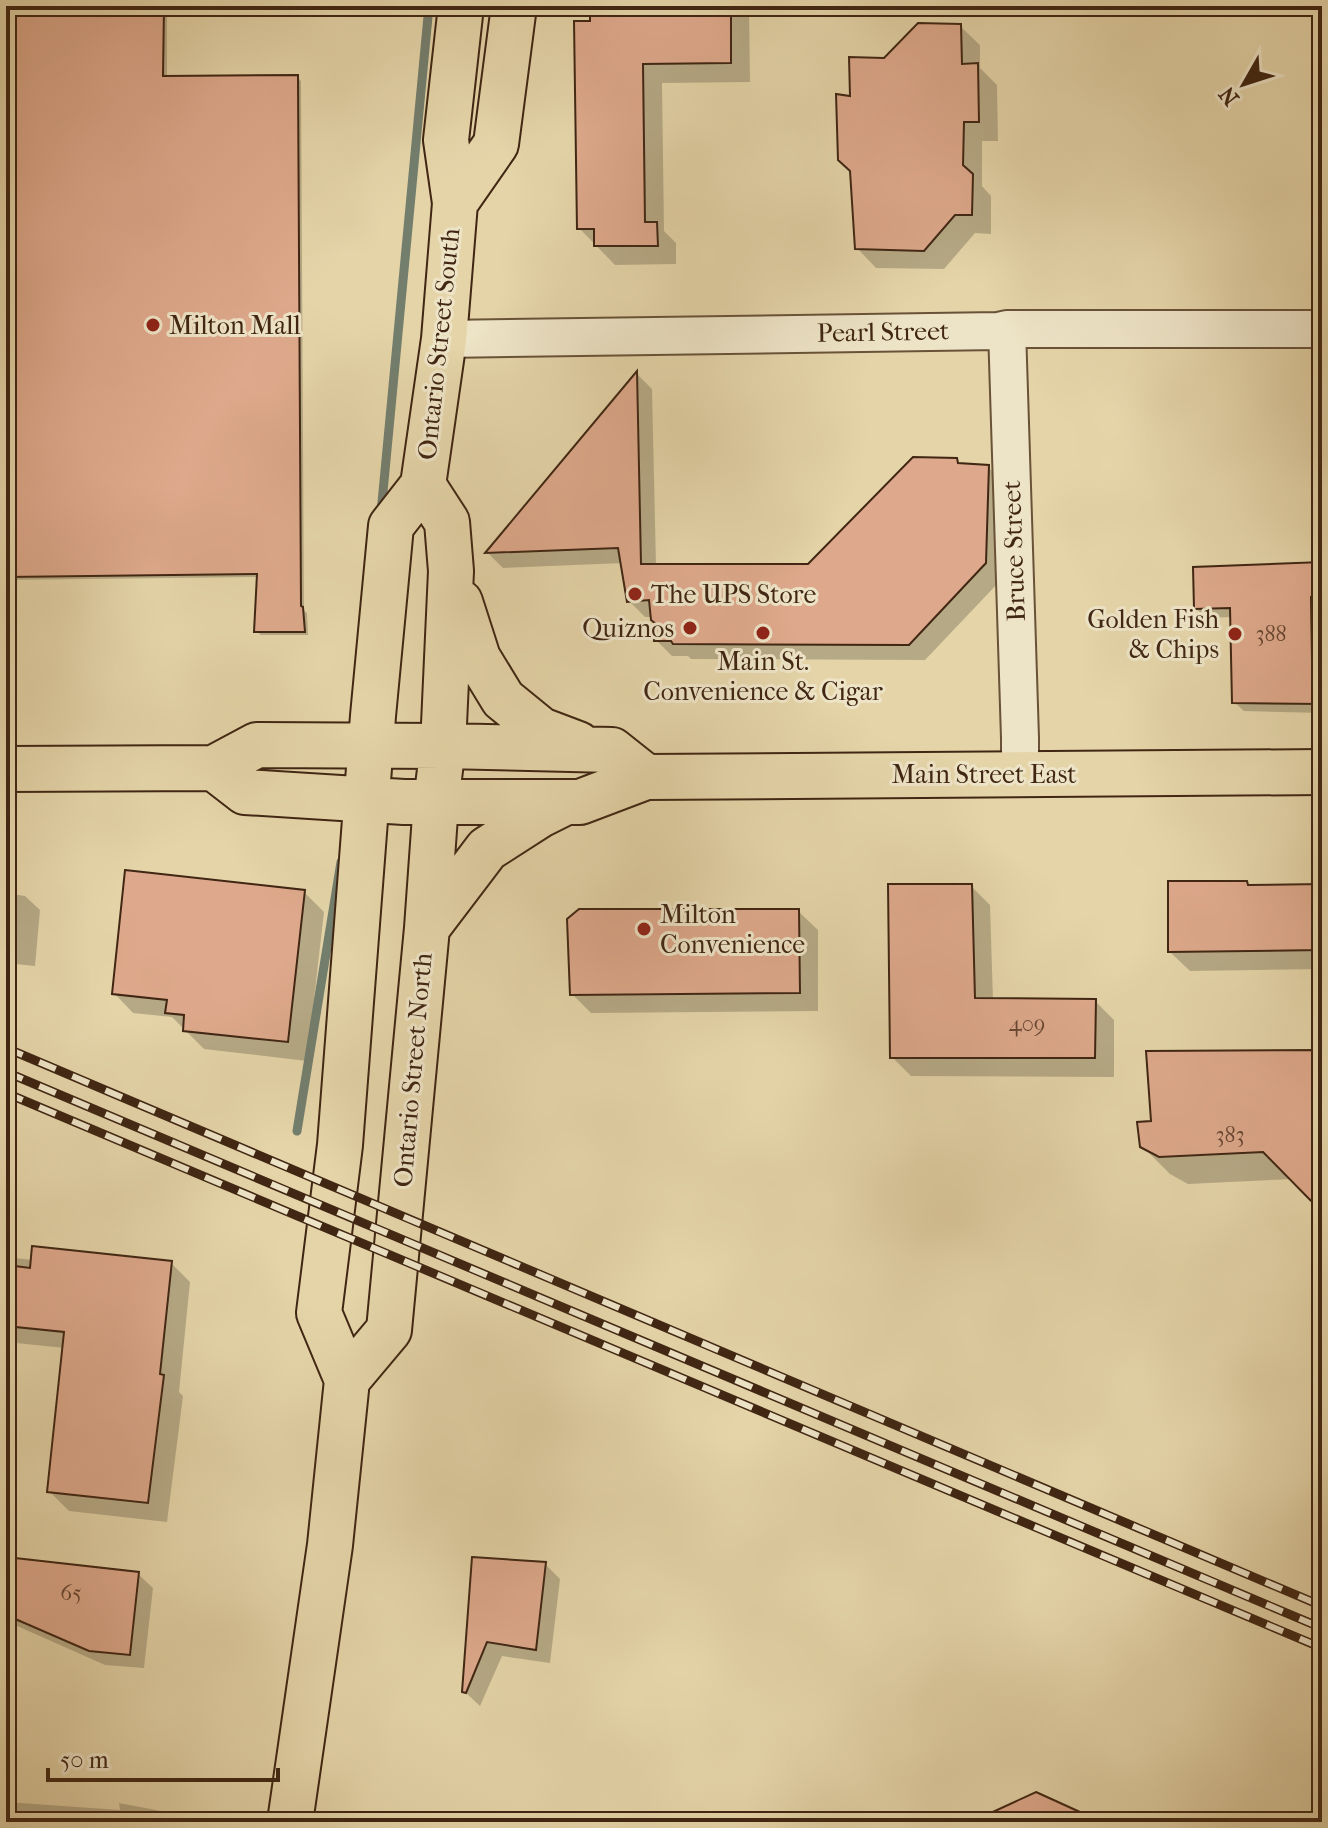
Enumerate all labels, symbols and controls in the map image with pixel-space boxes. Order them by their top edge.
north arrow [1204,44,1284,124]
text: N [1214,81,1245,111]
street label: Ontario Street South [411,226,467,462]
place label: Milton Mall [169,310,301,341]
street label: Pearl Street [817,315,950,349]
marker: Milton Mall [144,316,162,334]
street label: Bruce Street [996,479,1032,622]
place label: The UPS Store [651,579,816,610]
marker: The UPS Store [626,585,644,603]
place label: Golden Fish & Chips [1087,604,1219,665]
place label: Quiznos [582,613,674,644]
marker: Quiznos [681,619,699,637]
house number: 388 [1255,621,1287,647]
marker: Main St. Convenience & Cigar [754,624,772,642]
marker: Golden Fish & Chips [1226,625,1244,643]
place label: Main St. Convenience & Cigar [643,646,883,707]
street label: Main Street East [891,759,1077,790]
place label: Milton Convenience [660,899,805,960]
marker: Milton Convenience [635,920,653,938]
street label: Ontario Street North [387,951,439,1189]
house number: 409 [1009,1011,1045,1037]
house number: 383 [1215,1122,1245,1148]
house number: 65 [60,1580,82,1606]
scale bar [48,1732,278,1782]
text: 50 m [60,1746,109,1774]

